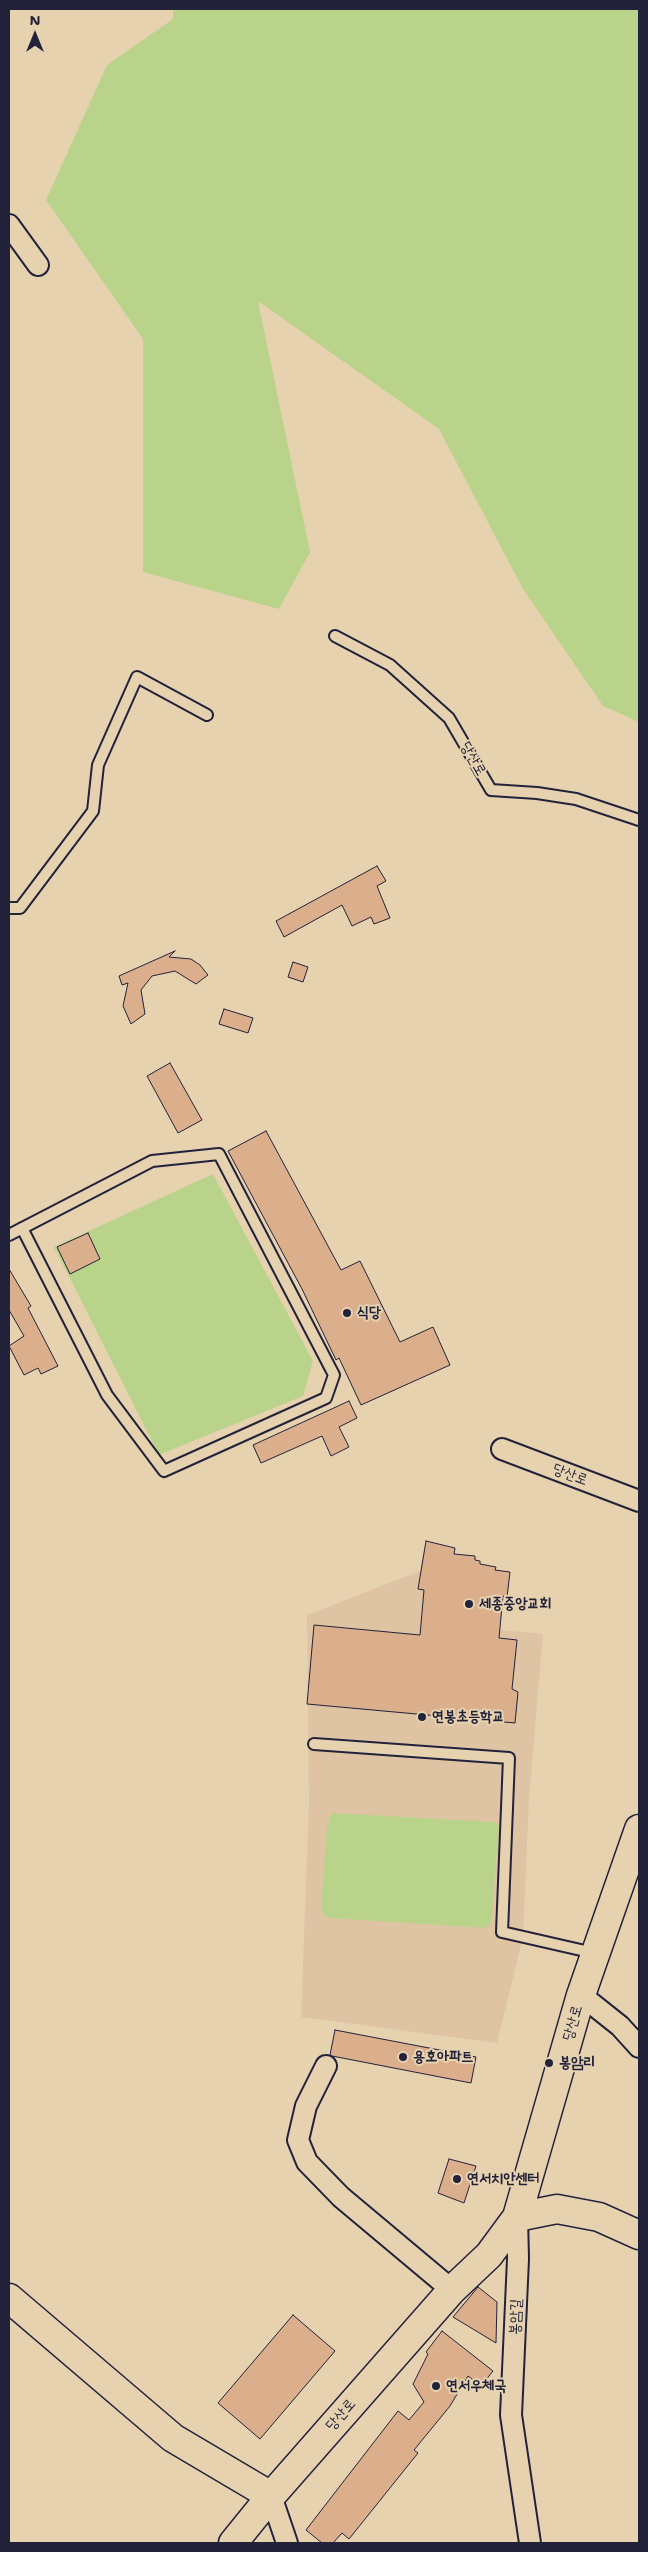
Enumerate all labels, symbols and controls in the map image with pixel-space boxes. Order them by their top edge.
north arrow [10,10,60,60]
text: N [29,11,41,29]
street label: 당산로 [456,739,490,779]
place label: 식당 [357,1304,381,1322]
marker: 식당 [341,1307,353,1319]
street label: 당산로 [550,1460,590,1490]
place label: 세종중앙교회 [479,1595,551,1613]
marker: 세종중앙교회 [463,1598,475,1610]
place label: 연봉초등학교 [432,1708,504,1726]
marker: 연봉초등학교 [416,1711,428,1723]
street label: 당산로 [559,2003,587,2043]
place label: 용호아파트 [413,2048,473,2066]
marker: 용호아파트 [397,2051,409,2063]
place label: 봉암리 [559,2054,595,2072]
marker: 봉암리 [543,2057,555,2069]
place label: 연서치안센터 [467,2170,539,2188]
marker: 연서치안센터 [451,2173,463,2185]
street label: 봉암길 [506,2299,526,2335]
place label: 연서우체국 [446,2377,506,2395]
marker: 연서우체국 [430,2380,442,2392]
street label: 당산로 [322,2395,360,2435]

